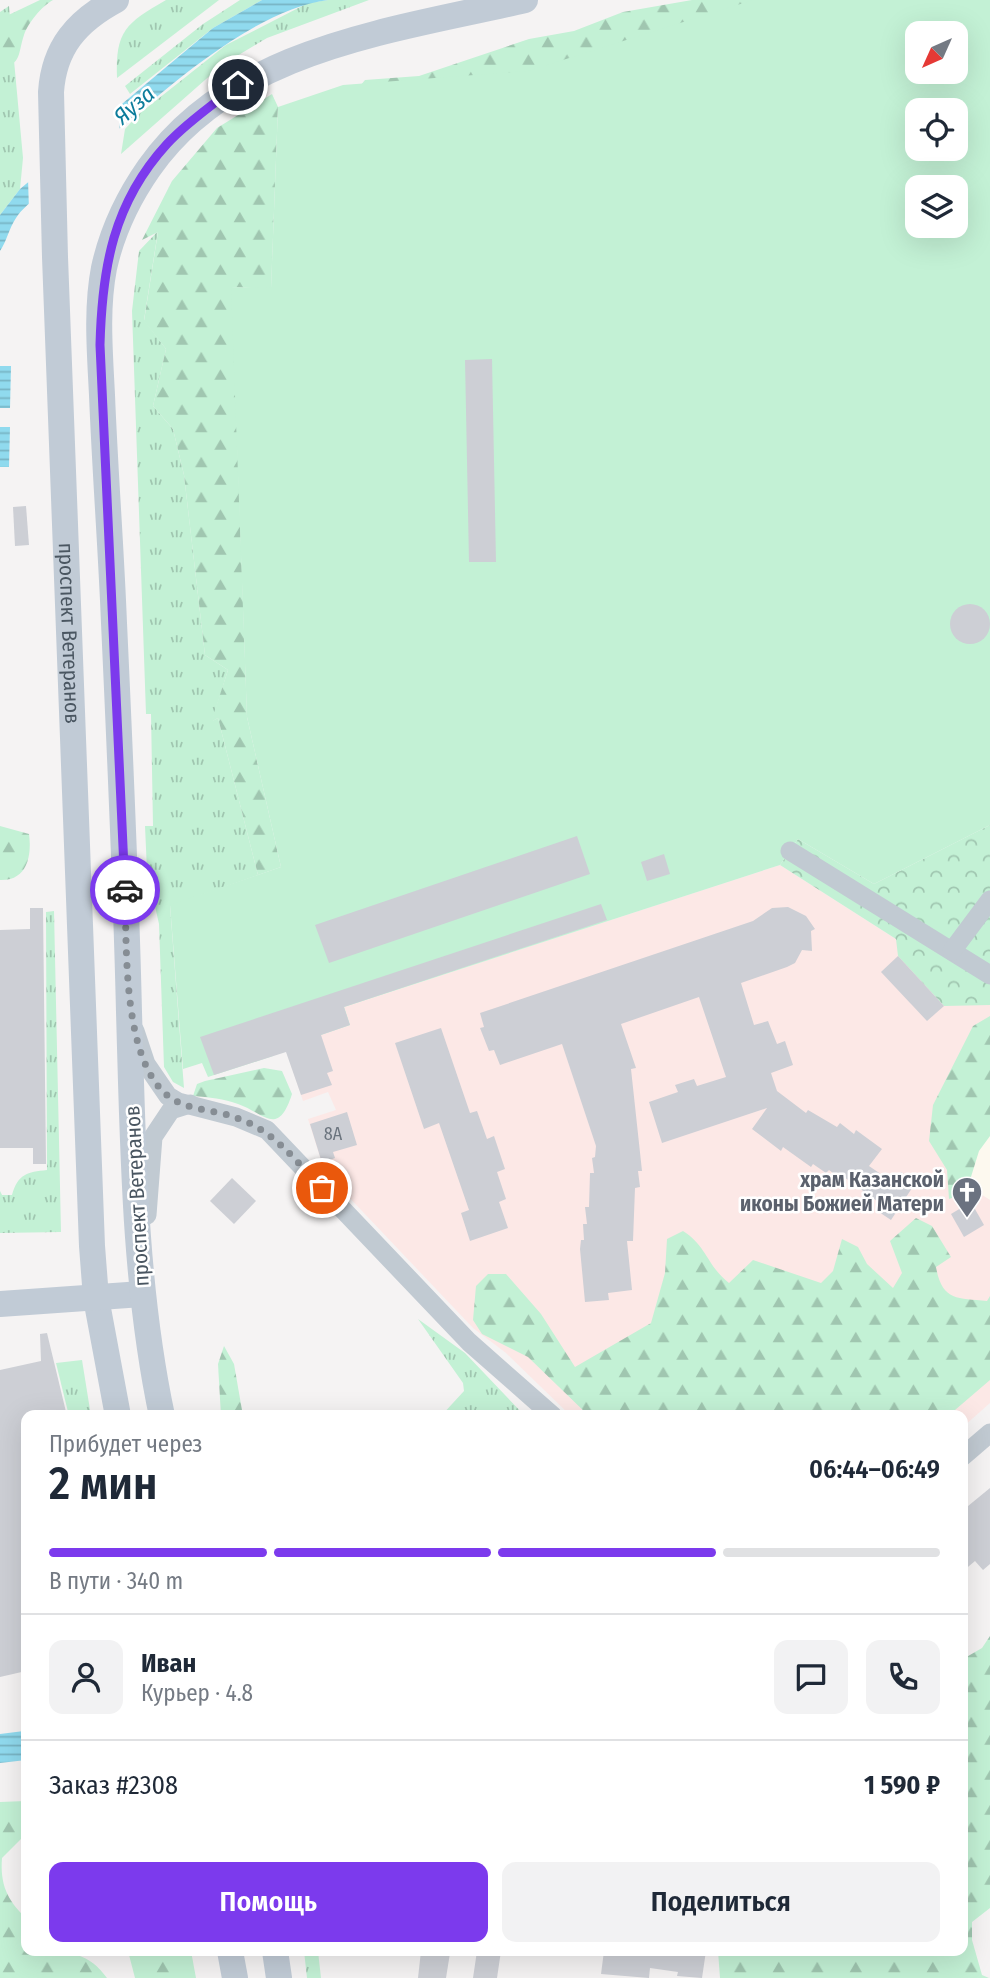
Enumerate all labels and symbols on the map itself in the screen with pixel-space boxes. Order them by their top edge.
north arrow [905,21,968,84]
pin [208,55,268,115]
water label: Яуза [107,80,160,131]
street label: проспект Ветеранов [53,542,85,724]
courier [90,855,160,925]
street label: проспект Ветеранов [119,1105,155,1287]
house number: 8А [324,1123,343,1145]
pin [292,1158,352,1218]
place label: храм Казанской иконы Божией Матери [740,1167,944,1217]
church icon: храм Казанской иконы Божией Матери [950,1175,984,1219]

